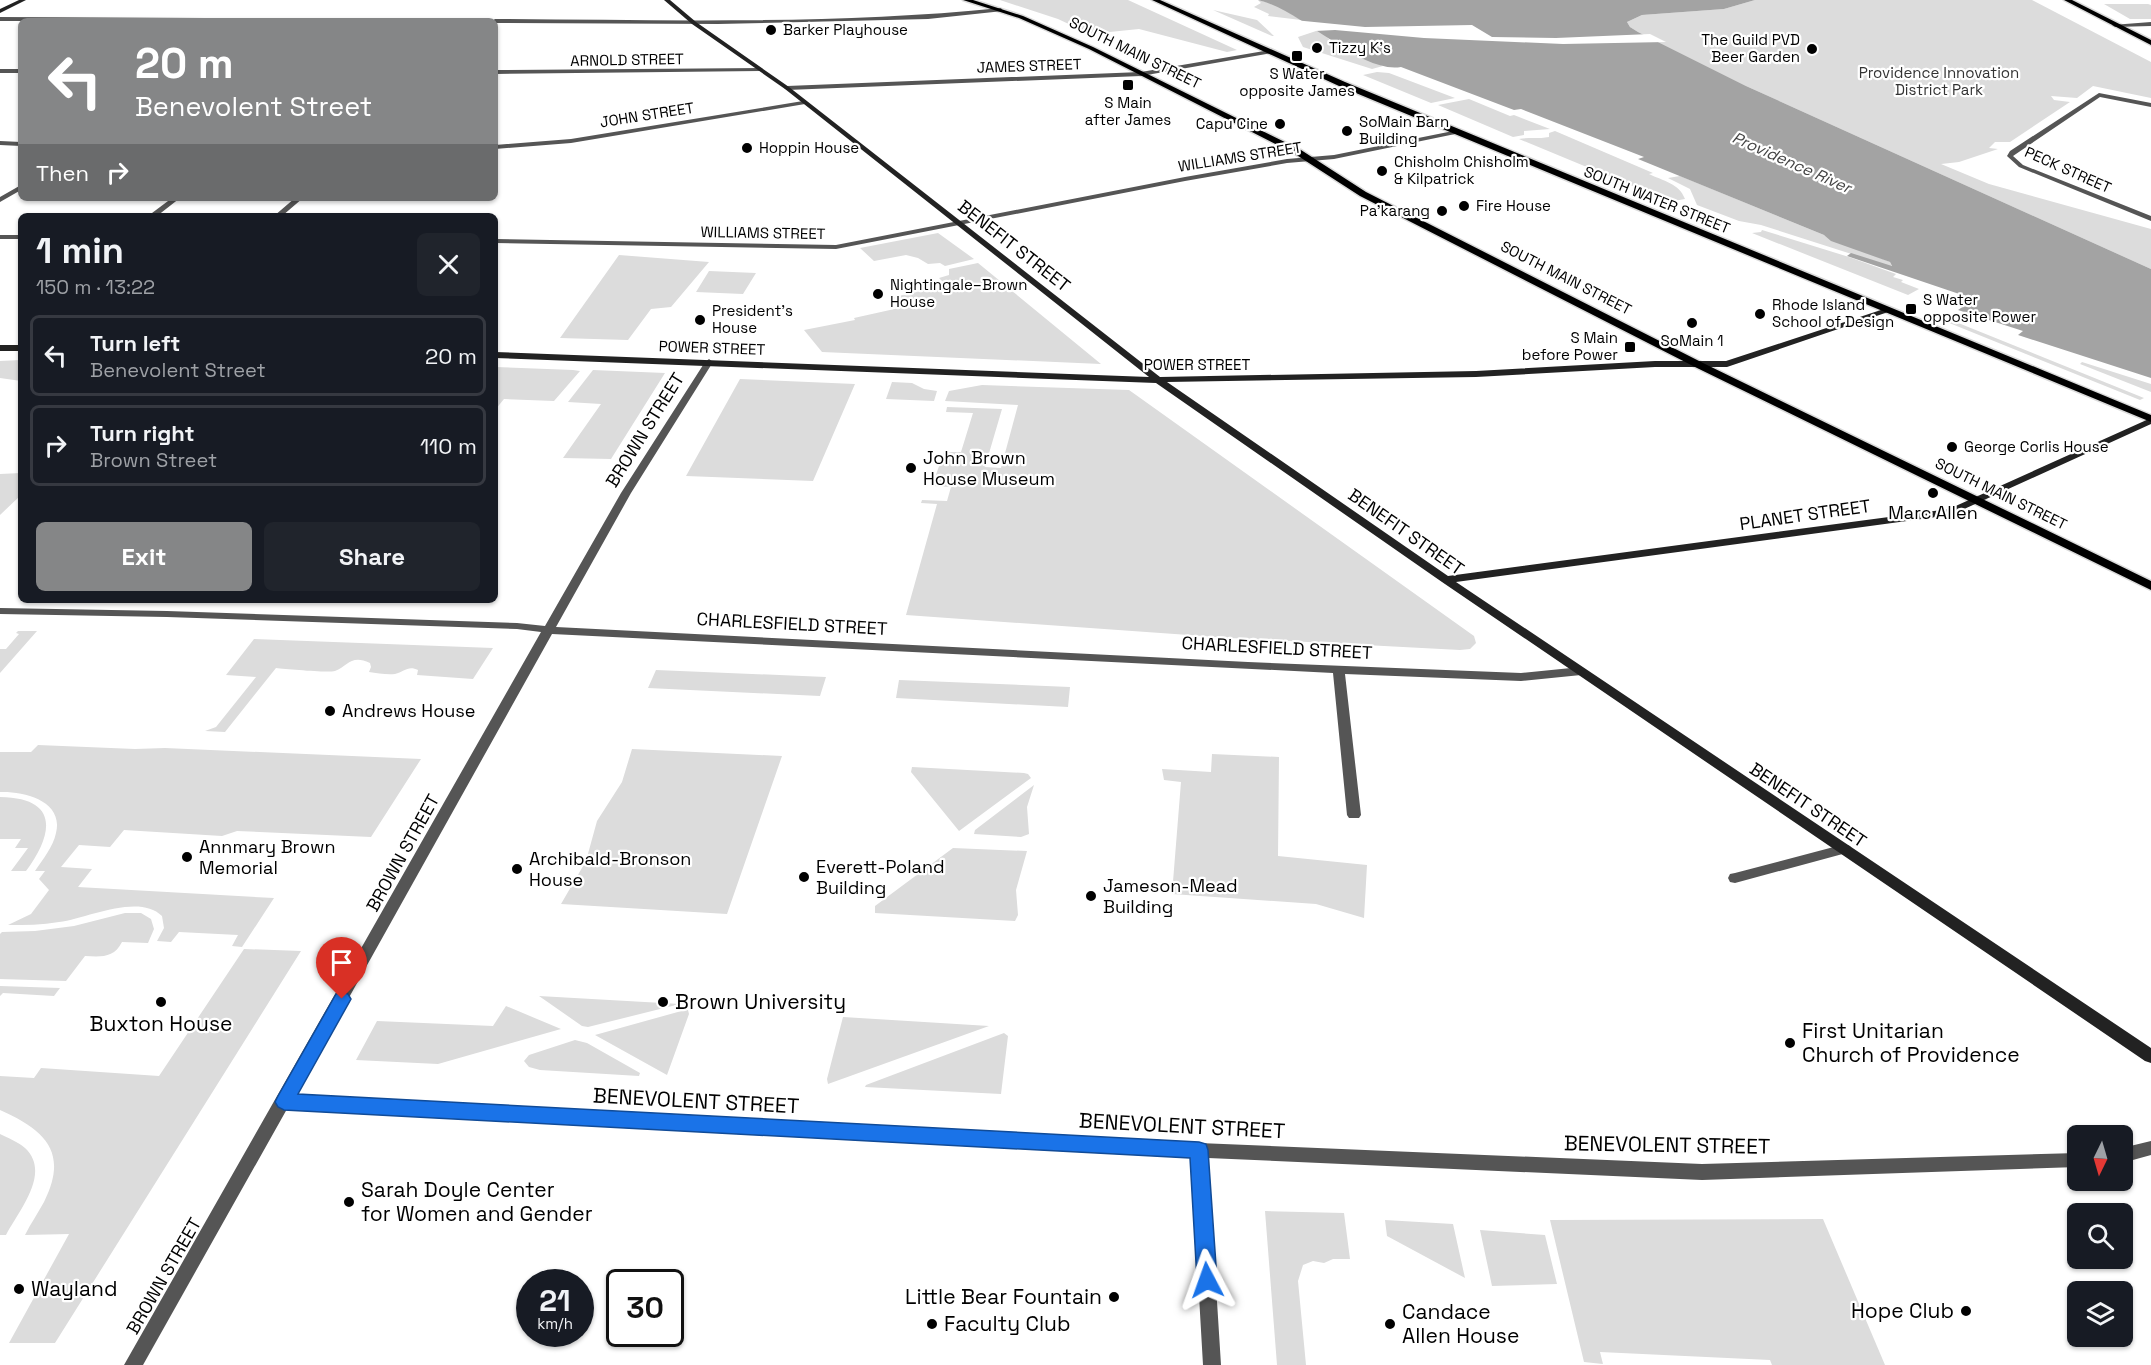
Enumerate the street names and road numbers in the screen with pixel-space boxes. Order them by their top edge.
street label: SOUTH MAIN STREET [1066,12,1204,93]
street label: ARNOLD STREET [570,49,684,70]
street label: JAMES STREET [976,54,1082,77]
street label: JOHN STREET [598,98,696,131]
street label: WILLIAMS STREET [1177,137,1303,176]
street label: PECK STREET [2022,142,2115,197]
street label: SOUTH WATER STREET [1581,162,1733,238]
street label: BENEFIT STREET [954,195,1075,297]
street label: WILLIAMS STREET [700,222,826,243]
street label: SOUTH MAIN STREET [1498,236,1635,319]
street label: POWER STREET [658,336,766,359]
street label: POWER STREET [1144,355,1250,374]
street label: BROWN STREET [600,368,689,491]
street label: SOUTH MAIN STREET [1932,453,2070,534]
street label: BENEFIT STREET [1344,483,1469,580]
street label: PLANET STREET [1738,494,1872,535]
street label: CHARLESFIELD STREET [696,607,888,640]
street label: CHARLESFIELD STREET [1181,631,1373,664]
street label: BENEFIT STREET [1745,757,1872,852]
street label: BROWN STREET [361,790,445,916]
street label: BENEVOLENT STREET [592,1082,800,1119]
street label: BENEVOLENT STREET [1078,1107,1286,1144]
street label: BENEVOLENT STREET [1564,1129,1770,1160]
street label: BROWN STREET [121,1213,206,1338]

